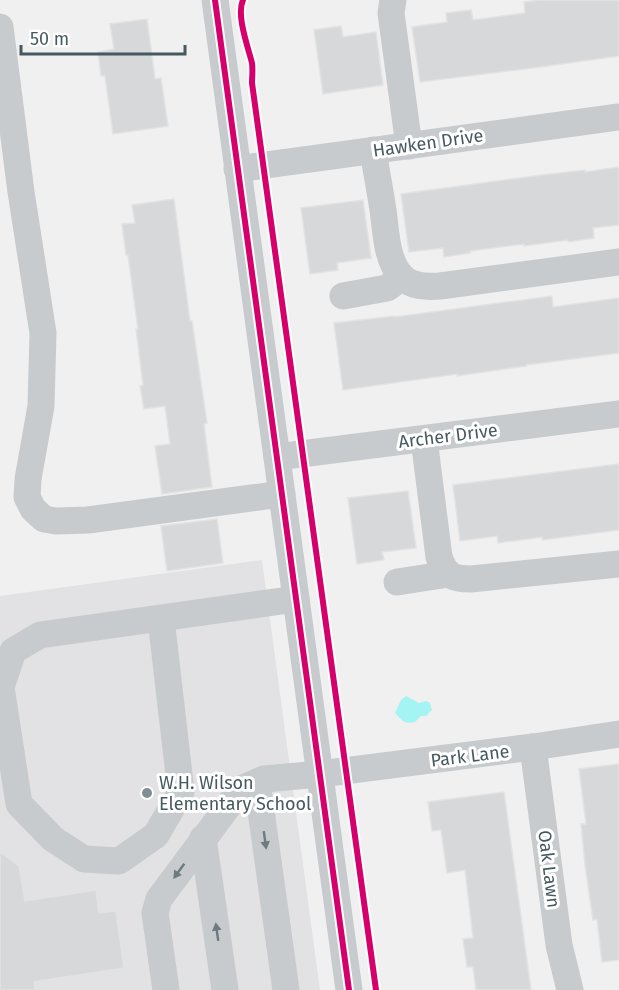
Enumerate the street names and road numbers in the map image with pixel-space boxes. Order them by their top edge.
street label: Hawken Drive [371,124,485,162]
street label: Archer Drive [397,419,499,453]
street label: Park Lane [429,740,511,772]
street label: Oak Lawn [533,829,565,909]

